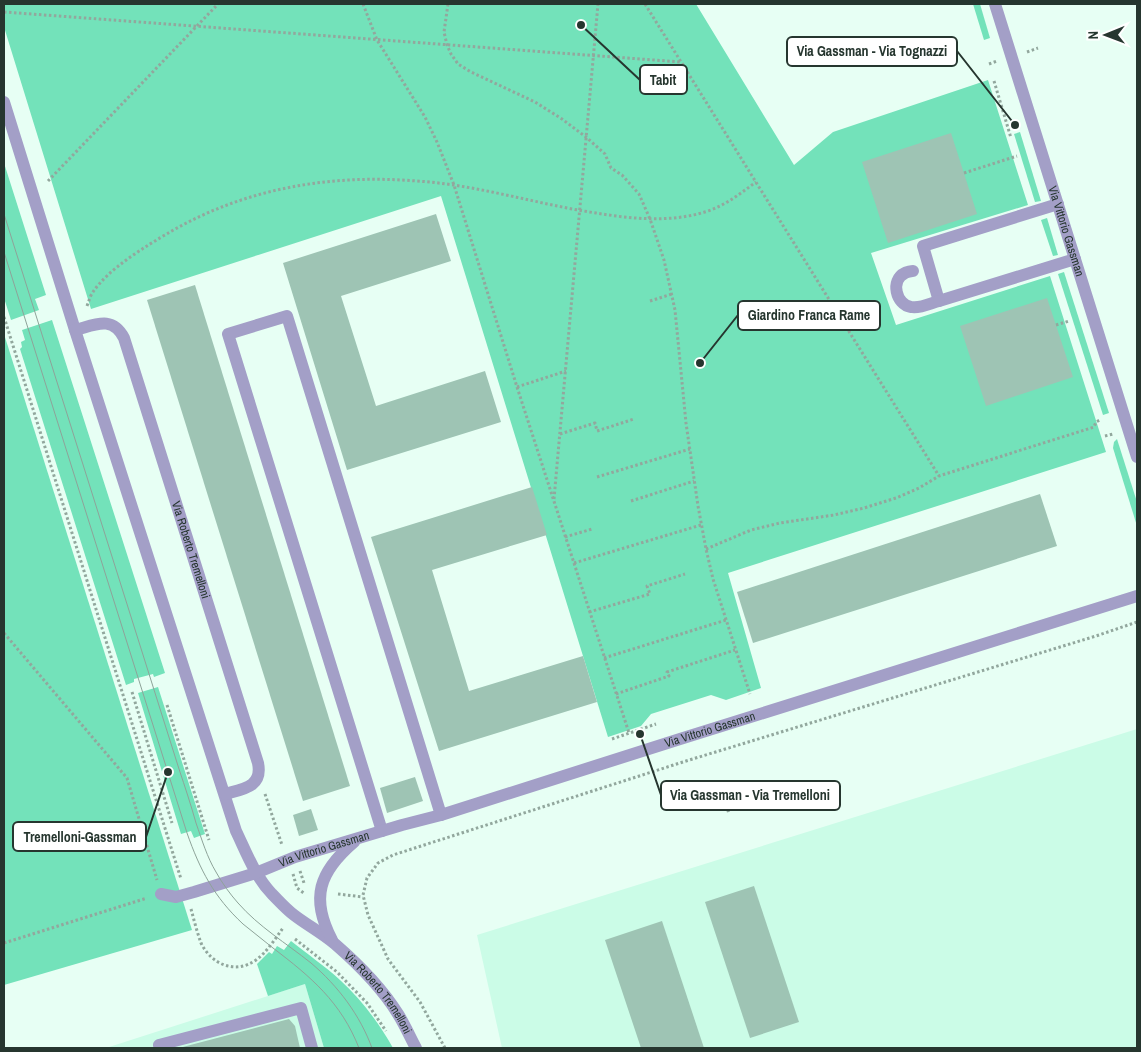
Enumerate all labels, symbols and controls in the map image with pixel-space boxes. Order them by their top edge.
north arrow [1081,10,1131,60]
text: N [1084,31,1102,40]
callout: Via Gassman - Via Tognazzi [787,37,957,66]
text: Via Gassman - Via Tognazzi [797,42,947,60]
callout: Tabit [640,65,687,94]
text: Tabit [650,71,676,89]
street label: Via Vittorio Gassman [1045,184,1088,278]
callout: Giardino Franca Rame [738,301,880,330]
text: Giardino Franca Rame [748,306,870,324]
street label: Via Roberto Tremelloni [168,499,214,601]
street label: Via Vittorio Gassman [663,708,757,751]
callout: Via Gassman - Via Tremelloni [661,781,840,810]
text: Via Gassman - Via Tremelloni [670,786,830,804]
callout: Tremelloni-Gassman [13,822,146,851]
street label: Via Vittorio Gassman [276,827,371,871]
text: Tremelloni-Gassman [24,828,136,846]
street label: Via Roberto Tremelloni [341,948,415,1036]

